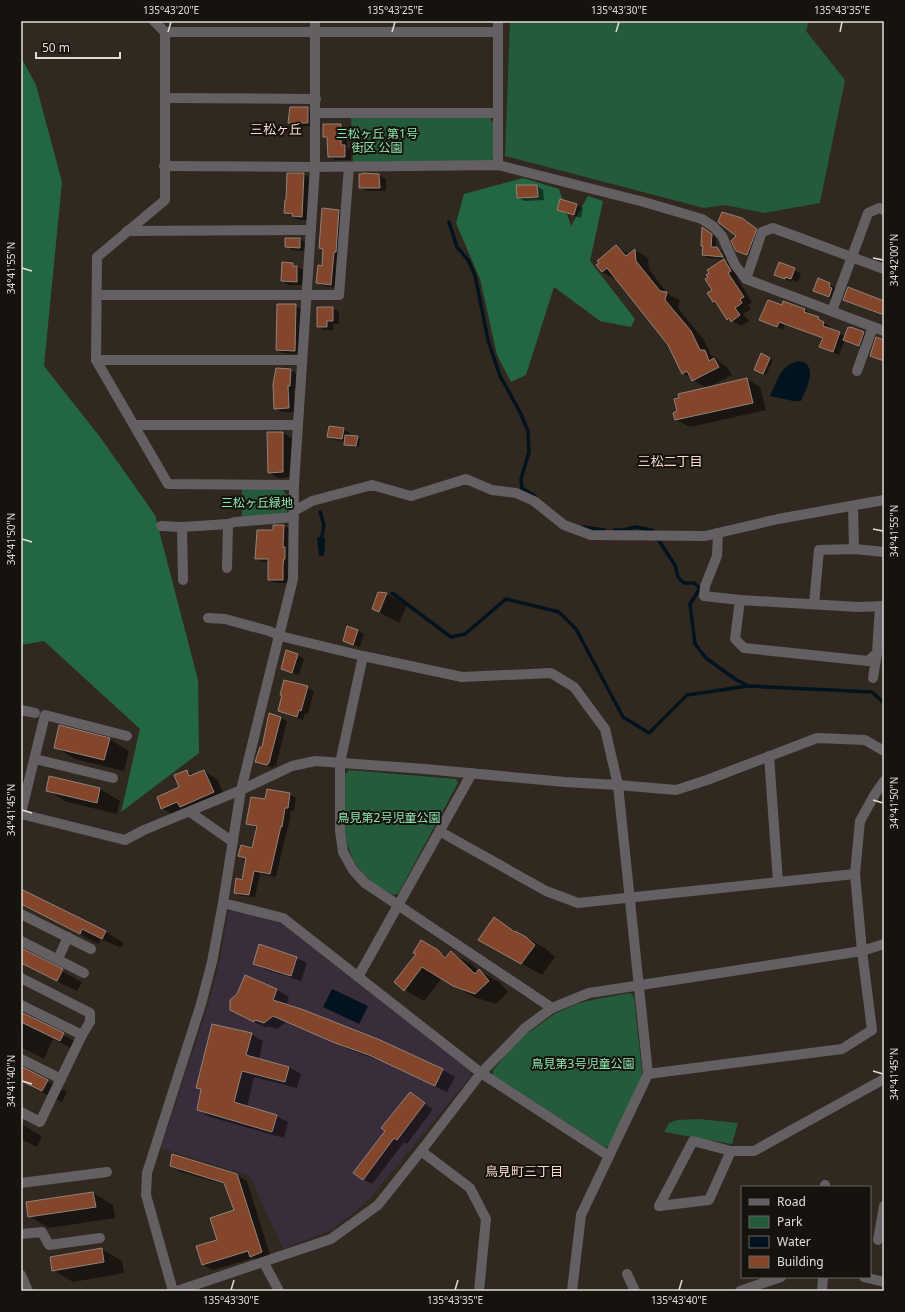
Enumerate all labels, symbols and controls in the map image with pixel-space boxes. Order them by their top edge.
text: 135°43'20"E [143,3,199,17]
text: 135°43'25"E [367,3,423,17]
text: 135°43'30"E [591,3,647,17]
text: 135°43'35"E [814,3,870,17]
scale bar [36,34,120,60]
text: 50 m [42,39,70,56]
district label: 三松ヶ丘 [250,120,302,138]
park label: 三松ヶ丘 第1号 街区 公園 [336,125,418,156]
text: 34°42'00"N [887,234,901,286]
text: 34°41'55"N [4,242,18,294]
district label: 三松二丁目 [637,452,703,470]
park label: 三松ヶ丘緑地 [221,494,293,511]
text: 34°41'55"N [887,505,901,557]
text: 34°41'50"N [4,513,18,565]
text: 34°41'50"N [887,777,901,829]
text: 34°41'45"N [4,784,18,836]
park label: 鳥見第2号児童公園 [338,809,440,826]
text: 34°41'45"N [887,1048,901,1100]
text: 34°41'40"N [4,1055,18,1107]
park label: 鳥見第3号児童公園 [532,1055,634,1072]
district label: 鳥見町三丁目 [485,1162,563,1180]
legend [741,1186,871,1278]
text: Road [777,1193,806,1210]
text: Park [777,1213,803,1230]
text: Water [777,1233,811,1250]
text: Building [777,1253,824,1270]
text: 135°43'30"E [203,1293,259,1307]
text: 135°43'35"E [427,1293,483,1307]
text: 135°43'40"E [651,1293,707,1307]

